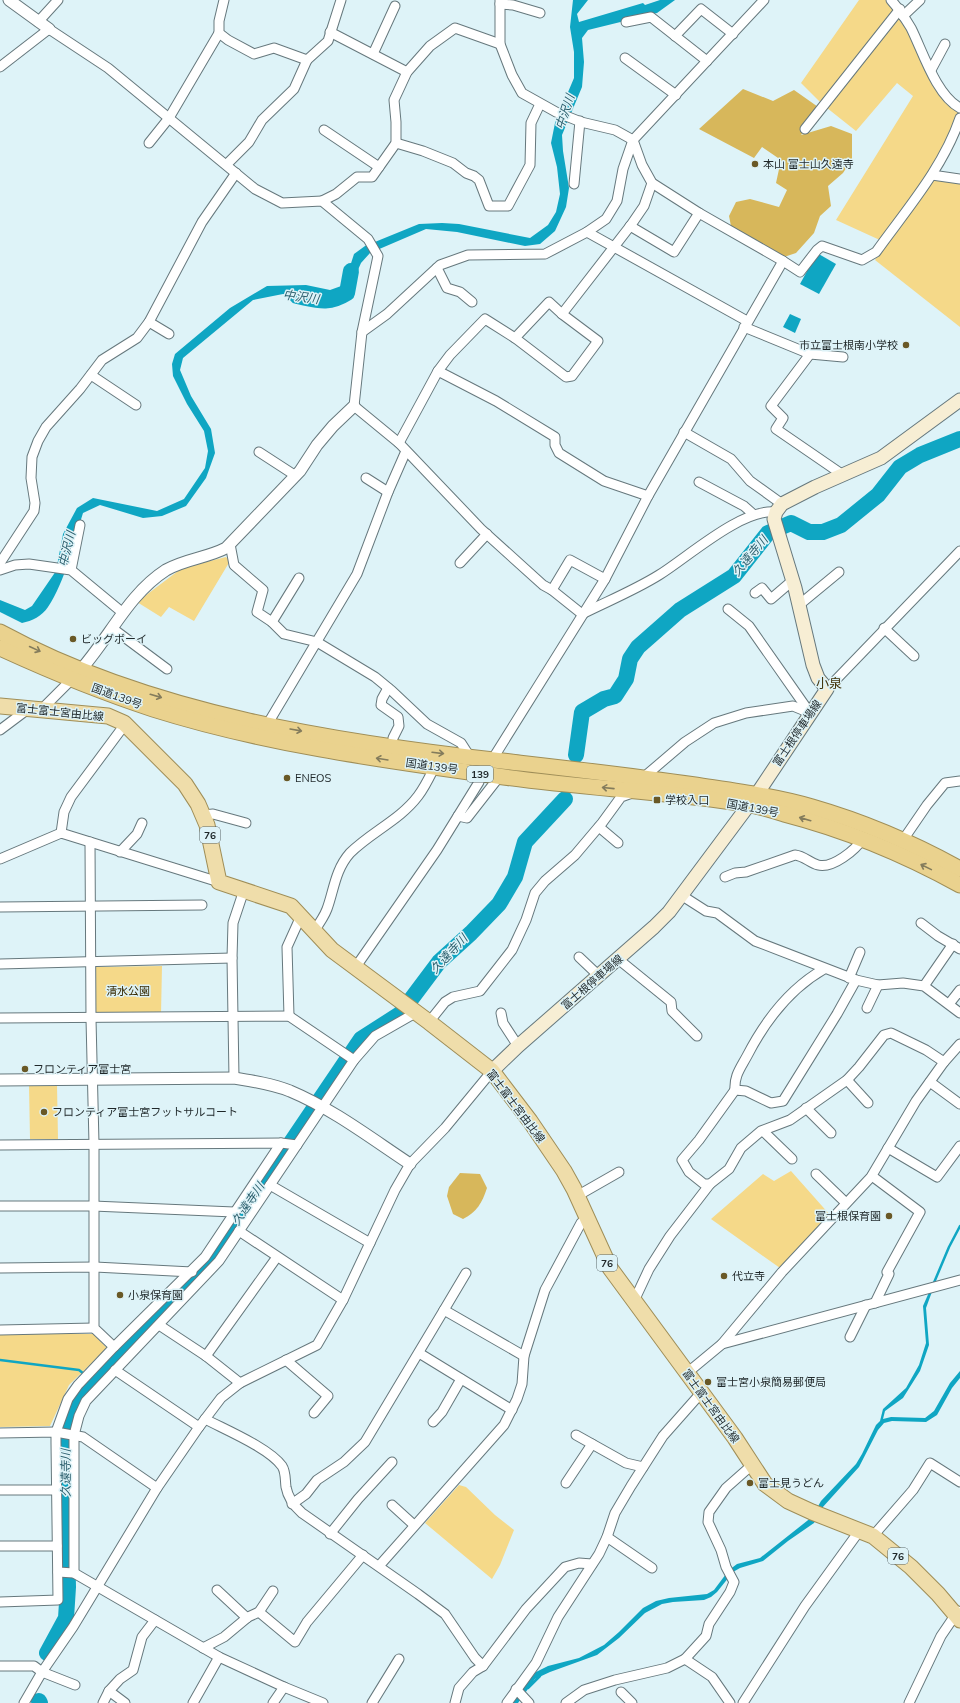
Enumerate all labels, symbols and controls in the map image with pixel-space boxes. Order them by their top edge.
water label: 中沢川 [552,91,578,131]
place label: 本山 富士山久遠寺 [763,157,854,171]
marker: 本山 富士山久遠寺 [750,159,760,169]
water label: 中沢川 [282,287,322,307]
place label: 市立富士根南小学校 [799,338,898,352]
marker: 市立富士根南小学校 [901,340,911,350]
water label: 中沢川 [55,528,79,568]
water label: 久遠寺川 [728,531,772,579]
place label: ビッグボーイ [81,632,147,646]
marker: ビッグボーイ [68,634,78,644]
one-way arrow [29,646,41,653]
district label: 小泉 [816,675,842,691]
street label: 国道139号 [90,680,144,712]
one-way arrow [149,693,162,700]
street label: 富士根停車場線 [770,697,824,769]
street label: 富士富士宮由比線 [16,700,104,724]
one-way arrow [289,727,302,735]
one-way arrow [431,749,444,757]
one-way arrow [376,755,389,763]
street label: 国道139号 [405,755,459,777]
road number: 139 [467,766,493,782]
place label: ENEOS [295,771,332,785]
marker: ENEOS [282,773,292,783]
one-way arrow [602,784,615,792]
place label: 学校入口 [665,793,709,807]
marker: 学校入口 [652,795,662,805]
street label: 国道139号 [726,796,780,820]
one-way arrow [799,815,812,822]
road number: 76 [200,827,220,843]
one-way arrow [920,863,932,870]
water label: 久遠寺川 [427,930,472,976]
street label: 富士根停車場線 [558,951,626,1013]
park label: 清水公園 [106,984,150,998]
place label: フロンティア富士宮 [33,1062,131,1076]
marker: フロンティア富士宮 [20,1064,30,1074]
street label: 富士富士宮由比線 [484,1067,548,1145]
place label: フロンティア富士宮フットサルコート [52,1105,238,1119]
marker: フロンティア富士宮フットサルコート [39,1107,49,1117]
water label: 久遠寺川 [228,1178,268,1228]
place label: 富士根保育園 [815,1209,881,1223]
marker: 富士根保育園 [884,1211,894,1221]
road number: 76 [597,1255,617,1271]
place label: 代立寺 [732,1269,765,1283]
marker: 代立寺 [719,1271,729,1281]
place label: 小泉保育園 [128,1288,183,1302]
marker: 小泉保育園 [115,1290,125,1300]
street label: 富士富士宮由比線 [679,1366,743,1446]
place label: 富士宮小泉簡易郵便局 [716,1375,826,1389]
marker: 富士宮小泉簡易郵便局 [703,1377,713,1387]
water label: 久遠寺川 [58,1447,73,1497]
place label: 富士見うどん [758,1476,824,1490]
marker: 富士見うどん [745,1478,755,1488]
road number: 76 [888,1548,908,1564]

